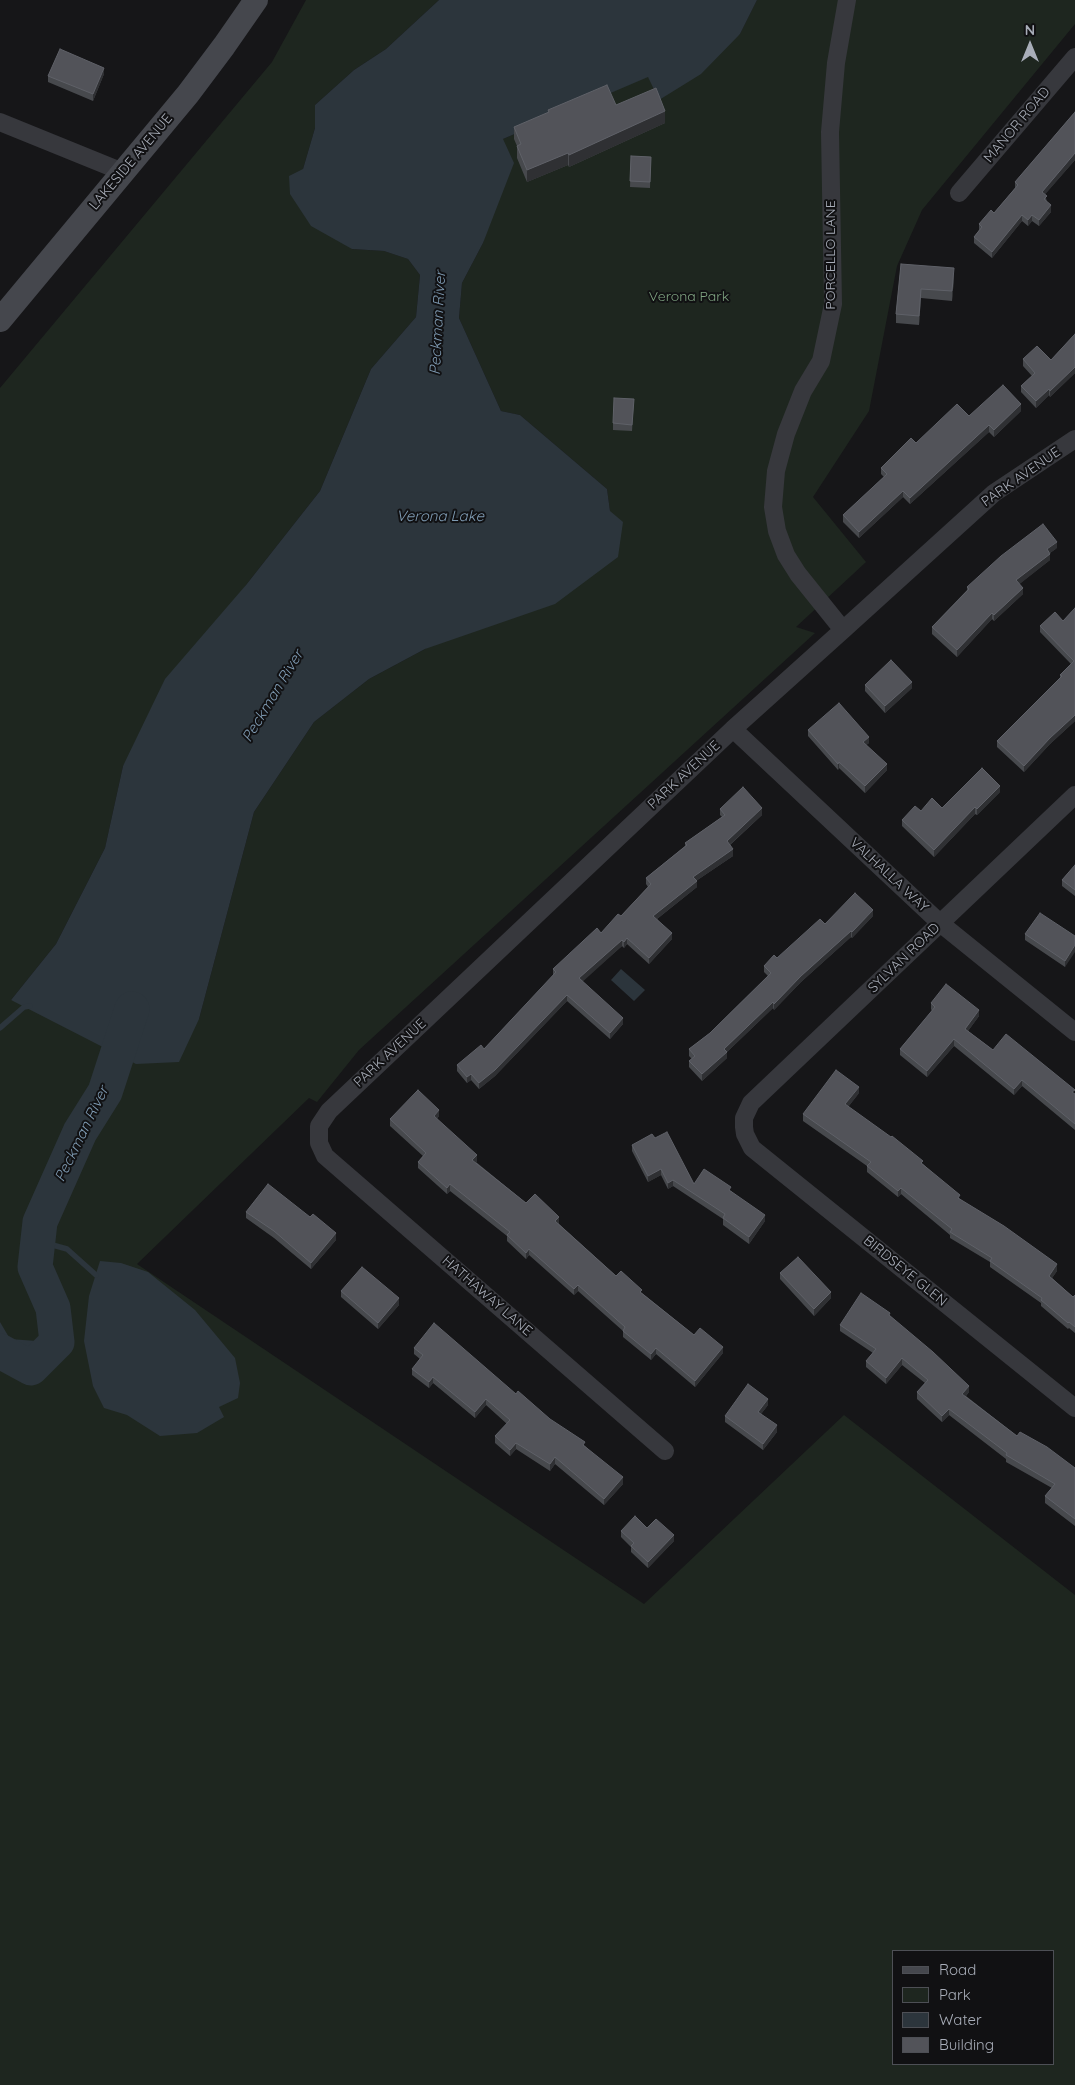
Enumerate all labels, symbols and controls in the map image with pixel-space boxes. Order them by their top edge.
north arrow [1005,20,1055,70]
text: N [1025,21,1035,39]
street label: MANOR ROAD [980,84,1054,166]
street label: LAKESIDE AVENUE [86,111,176,213]
street label: PORCELLO LANE [823,200,839,310]
water label: Peckman River [426,271,450,375]
park label: Verona Park [649,289,729,305]
street label: PARK AVENUE [978,444,1064,510]
water label: Verona Lake [396,507,484,525]
water label: Peckman River [239,647,307,745]
street label: PARK AVENUE [644,737,724,813]
street label: VALHALLA WAY [846,834,932,916]
street label: SYLVAN ROAD [865,920,943,996]
street label: PARK AVENUE [350,1015,430,1091]
water label: Peckman River [51,1083,113,1185]
street label: BIRDSEYE GLEN [860,1232,950,1310]
street label: HATHAWAY LANE [439,1252,535,1340]
legend [892,1950,1055,2065]
text: Road [939,1960,976,1979]
text: Park [939,1985,971,2004]
text: Water [939,2010,982,2029]
text: Building [939,2035,994,2054]

